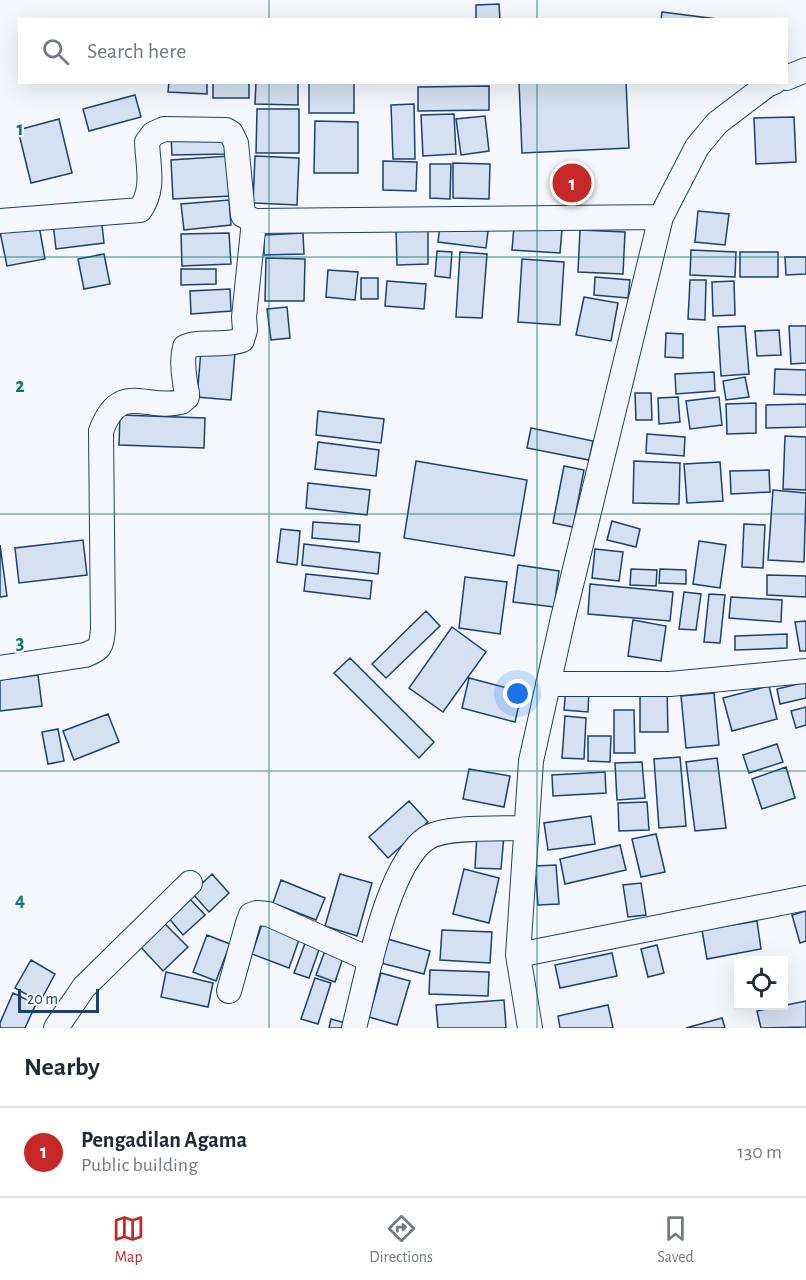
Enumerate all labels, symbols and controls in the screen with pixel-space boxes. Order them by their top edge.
search box [18,18,788,84]
icon: search [39,35,72,68]
text: Search here [87,40,186,62]
text: 1 [16,119,24,139]
pin: 1 [552,160,592,206]
text: 2 [15,376,25,396]
text: 3 [16,633,24,653]
your location [503,679,532,708]
text: 4 [15,890,25,910]
map controls [734,956,788,1010]
button: locate [734,956,788,1010]
scale bar [18,986,99,1014]
text: 20 m [27,991,58,1007]
text: Nearby [24,1054,100,1080]
text: Pengadilan Agama [81,1129,247,1151]
text: 1 [40,1142,47,1162]
text: 130 m [737,1142,782,1162]
text: Public building [81,1155,198,1175]
tab: Map [112,1212,145,1267]
tab: Directions [369,1212,433,1267]
tab: Saved [657,1212,694,1267]

